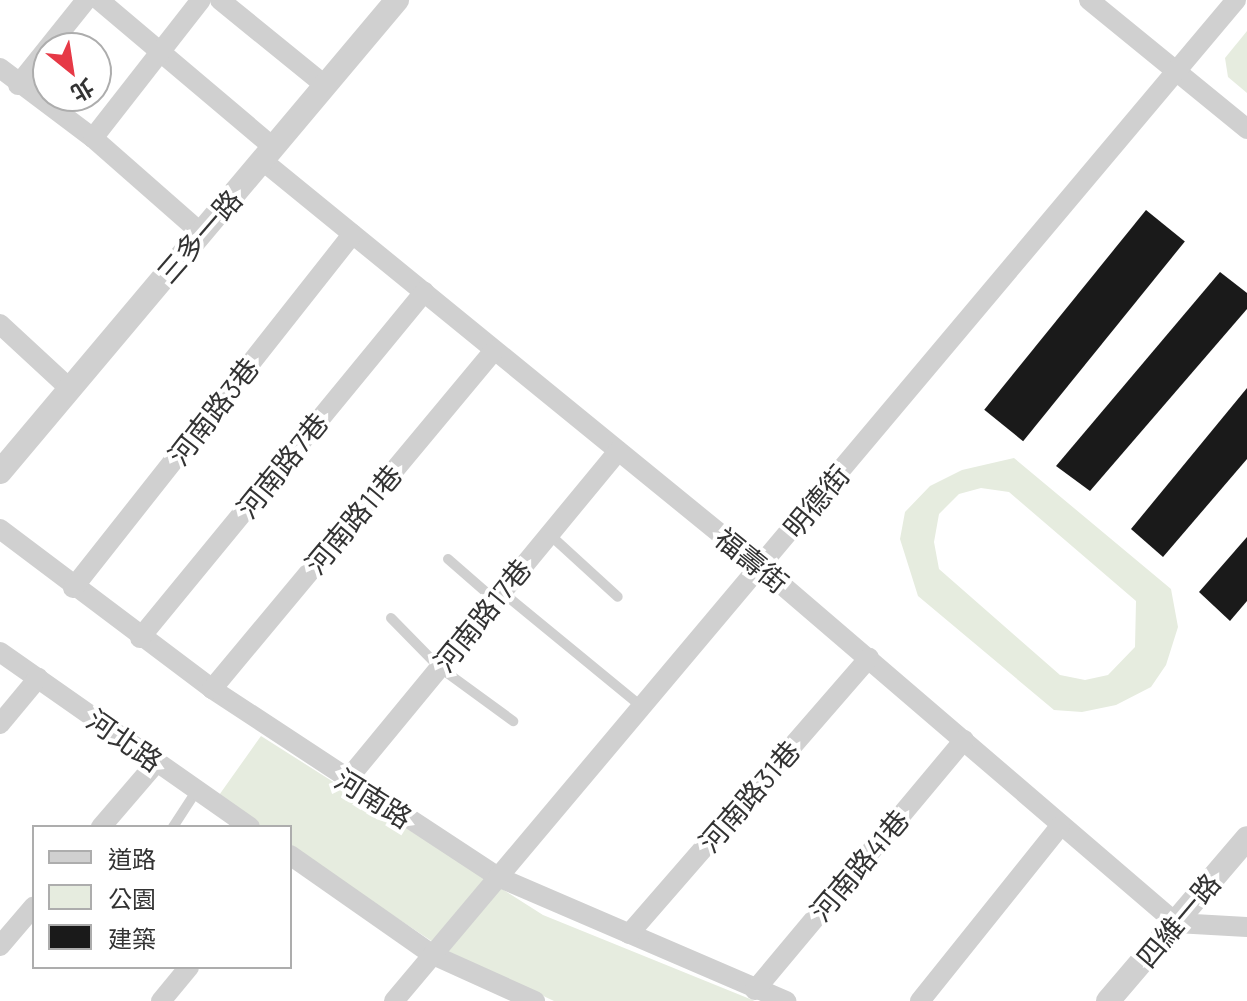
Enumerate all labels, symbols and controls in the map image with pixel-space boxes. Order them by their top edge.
north arrow [32,32,112,112]
text: 北 [67,74,99,108]
street label: 三多一路 [150,183,248,289]
street label: 河南路3巷 [161,351,265,471]
street label: 河南路7巷 [230,406,334,524]
street label: 河南路11巷 [298,458,408,580]
street label: 明德街 [776,458,856,544]
street label: 福壽街 [709,521,795,599]
street label: 河南路17巷 [426,552,538,678]
street label: 河北路 [81,702,169,778]
street label: 河南路31巷 [692,734,806,858]
street label: 河南路 [329,761,419,835]
street label: 河南路41巷 [803,803,915,927]
legend [32,825,292,969]
text: 道路 [108,844,156,873]
street label: 四維一路 [1129,866,1227,974]
text: 公園 [108,884,156,913]
text: 建築 [108,924,156,953]

